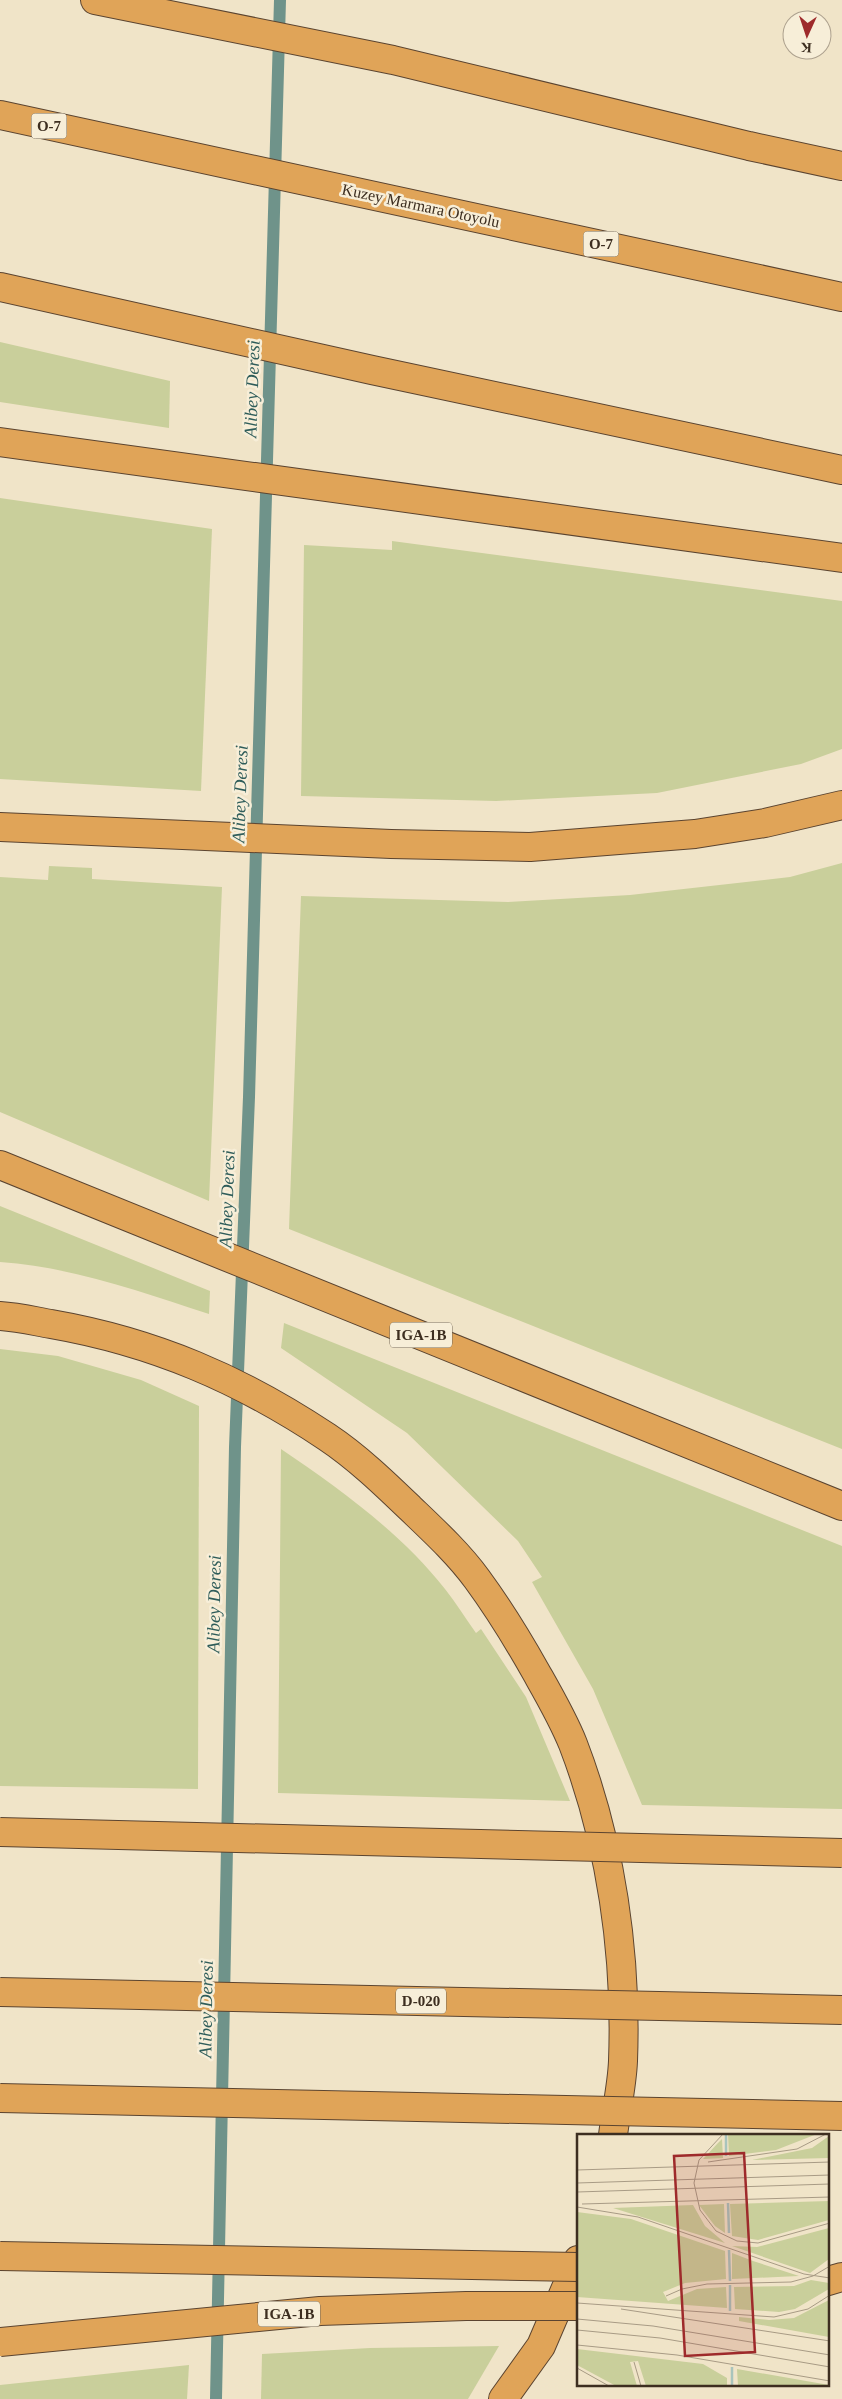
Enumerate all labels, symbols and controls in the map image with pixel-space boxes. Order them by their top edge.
north arrow [782,10,832,60]
text: K [800,40,812,55]
road number: O-7 [32,114,66,138]
street label: Kuzey Marmara Otoyolu [340,180,501,232]
road number: O-7 [584,232,618,256]
water label: Alibey Deresi [240,340,264,439]
water label: Alibey Deresi [228,745,252,844]
water label: Alibey Deresi [215,1150,239,1249]
road number: IGA-1B [390,1322,452,1348]
water label: Alibey Deresi [203,1555,225,1654]
water label: Alibey Deresi [195,1960,217,2059]
road number: D-020 [396,1988,446,2014]
inset map [577,2134,830,2386]
road number: IGA-1B [258,2302,320,2326]

